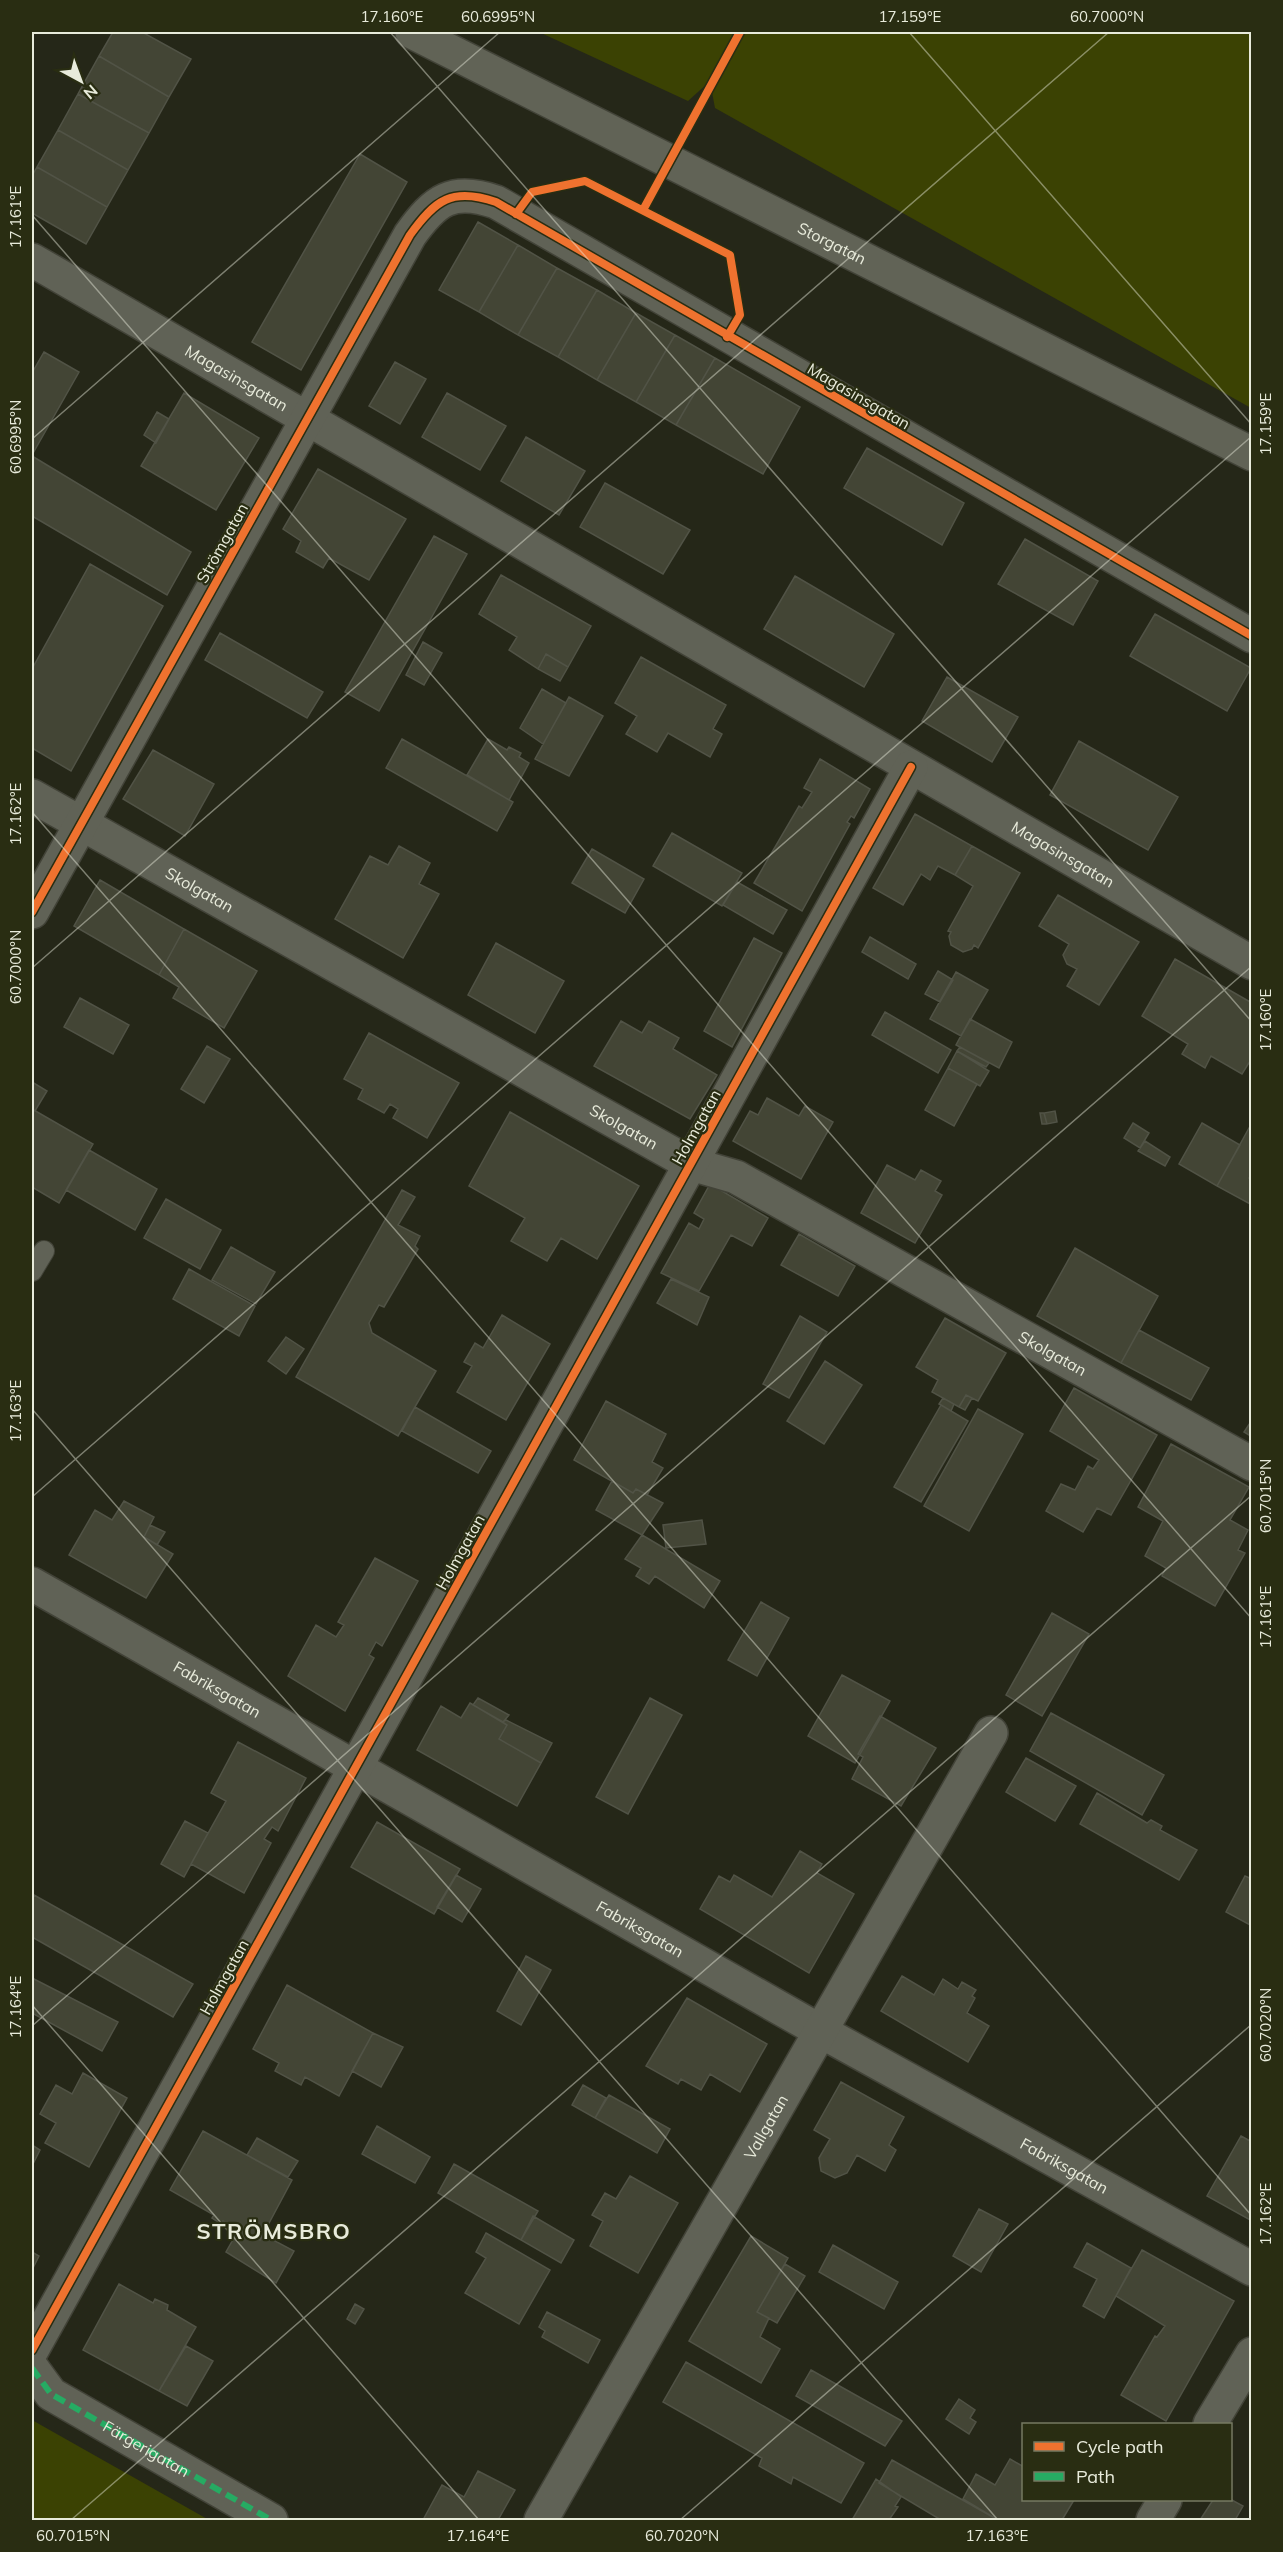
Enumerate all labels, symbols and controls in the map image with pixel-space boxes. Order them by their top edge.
text: 17.160°E [361,7,424,26]
text: 60.6995°N [461,7,535,26]
text: 17.159°E [879,7,942,26]
text: 60.7000°N [1070,7,1144,26]
north arrow [51,51,111,111]
text: N [80,81,102,104]
text: 17.161°E [6,185,25,248]
street label: Storgatan [794,217,870,269]
street label: Magasinsgatan [181,340,292,415]
street label: Magasinsgatan [804,358,914,434]
text: 17.159°E [1256,392,1275,455]
text: 60.6995°N [6,400,25,474]
street label: Strömgatan [192,500,252,586]
text: 17.162°E [6,782,25,845]
street label: Magasinsgatan [1008,817,1118,892]
street label: Skolgatan [162,863,237,917]
text: 60.7000°N [6,930,25,1004]
text: 17.160°E [1256,988,1275,1051]
street label: Holmgatan [667,1086,725,1168]
street label: Skolgatan [586,1100,662,1154]
street label: Skolgatan [1015,1326,1090,1380]
text: 17.163°E [6,1379,25,1442]
text: 60.7015°N [1256,1459,1275,1533]
street label: Holmgatan [431,1511,489,1593]
text: 17.161°E [1256,1585,1275,1648]
street label: Fabriksgatan [170,1656,265,1722]
street label: Fabriksgatan [593,1896,687,1962]
street label: Holmgatan [195,1936,253,2018]
text: 17.164°E [6,1975,25,2038]
text: 60.7020°N [1256,1988,1275,2062]
street label: Vallgatan [739,2091,792,2163]
street label: Fabriksgatan [1017,2133,1112,2198]
text: 17.162°E [1256,2182,1275,2245]
district label: STRÖMSBRO [197,2217,351,2245]
street label: Färgerigatan [100,2416,193,2481]
legend [1022,2423,1232,2501]
text: Cycle path [1076,2435,1163,2458]
text: Path [1076,2465,1115,2488]
text: 60.7015°N [36,2526,110,2545]
text: 17.164°E [447,2526,510,2545]
text: 60.7020°N [645,2526,719,2545]
text: 17.163°E [966,2526,1029,2545]

